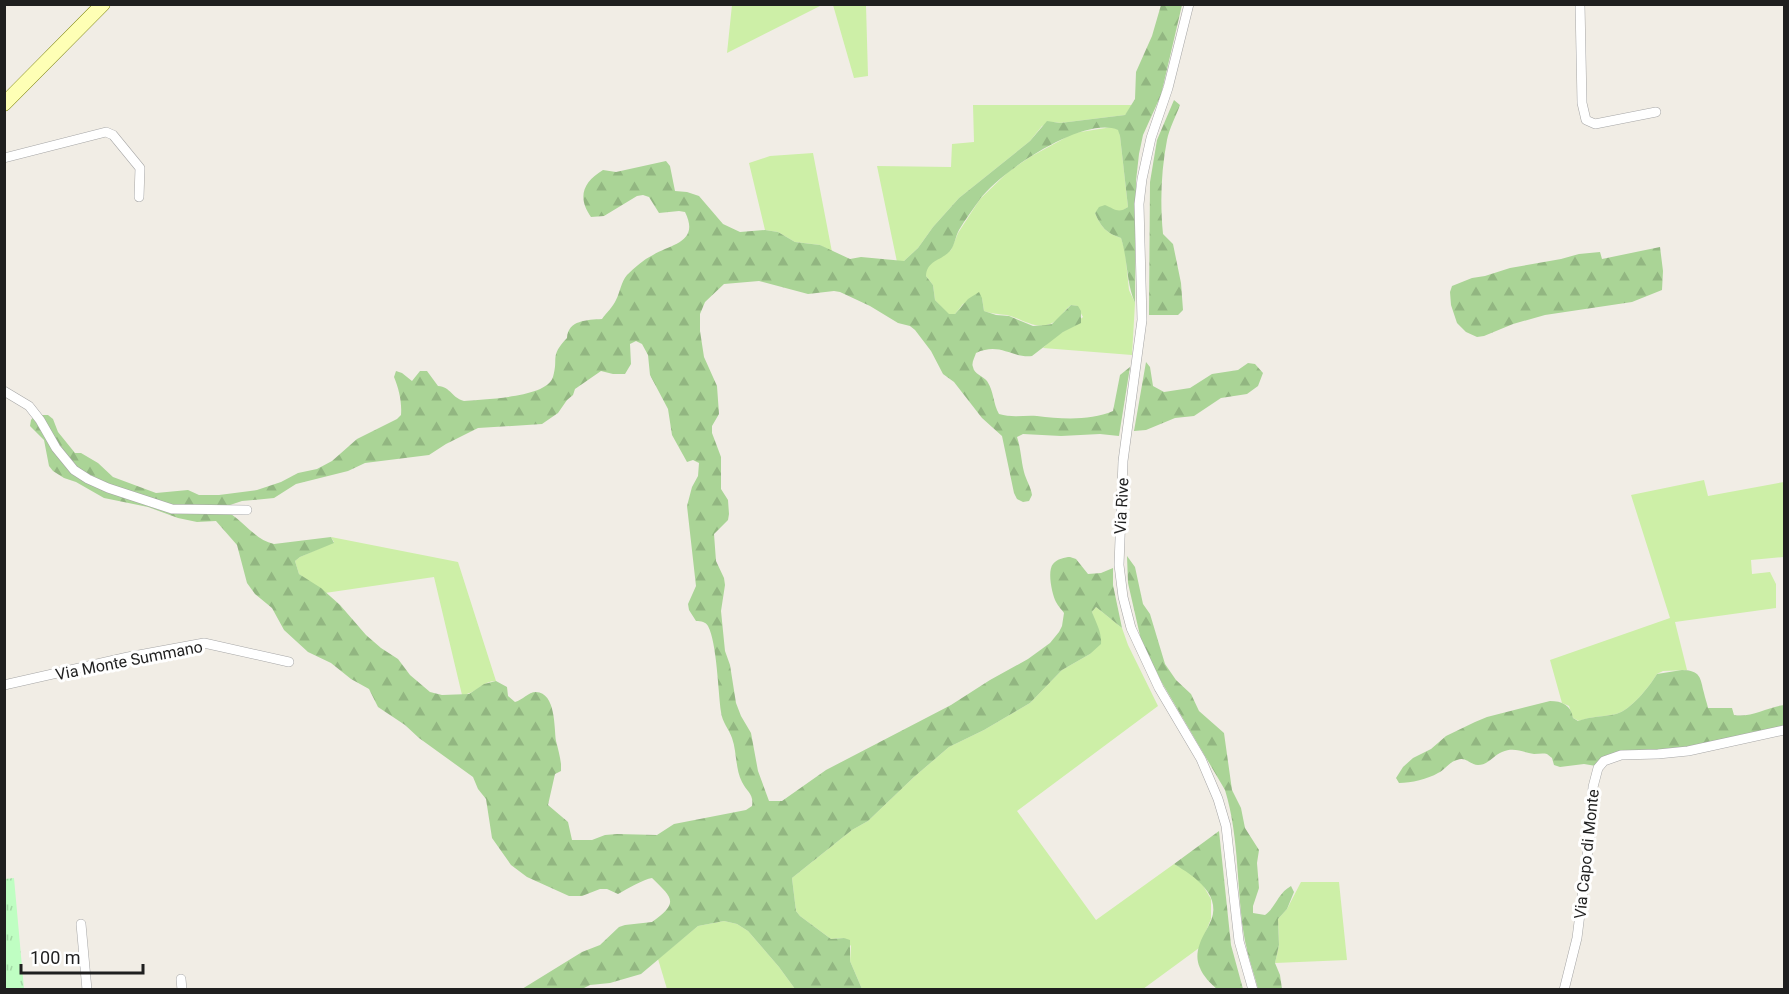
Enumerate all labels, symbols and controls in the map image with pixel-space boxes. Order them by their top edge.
street label: Via Rive [1111,477,1132,535]
street label: Via Monte Summano [54,637,204,684]
street label: Via Capo di Monte [1570,788,1603,920]
scale bar [21,937,142,975]
text: 100 m [30,947,81,968]

